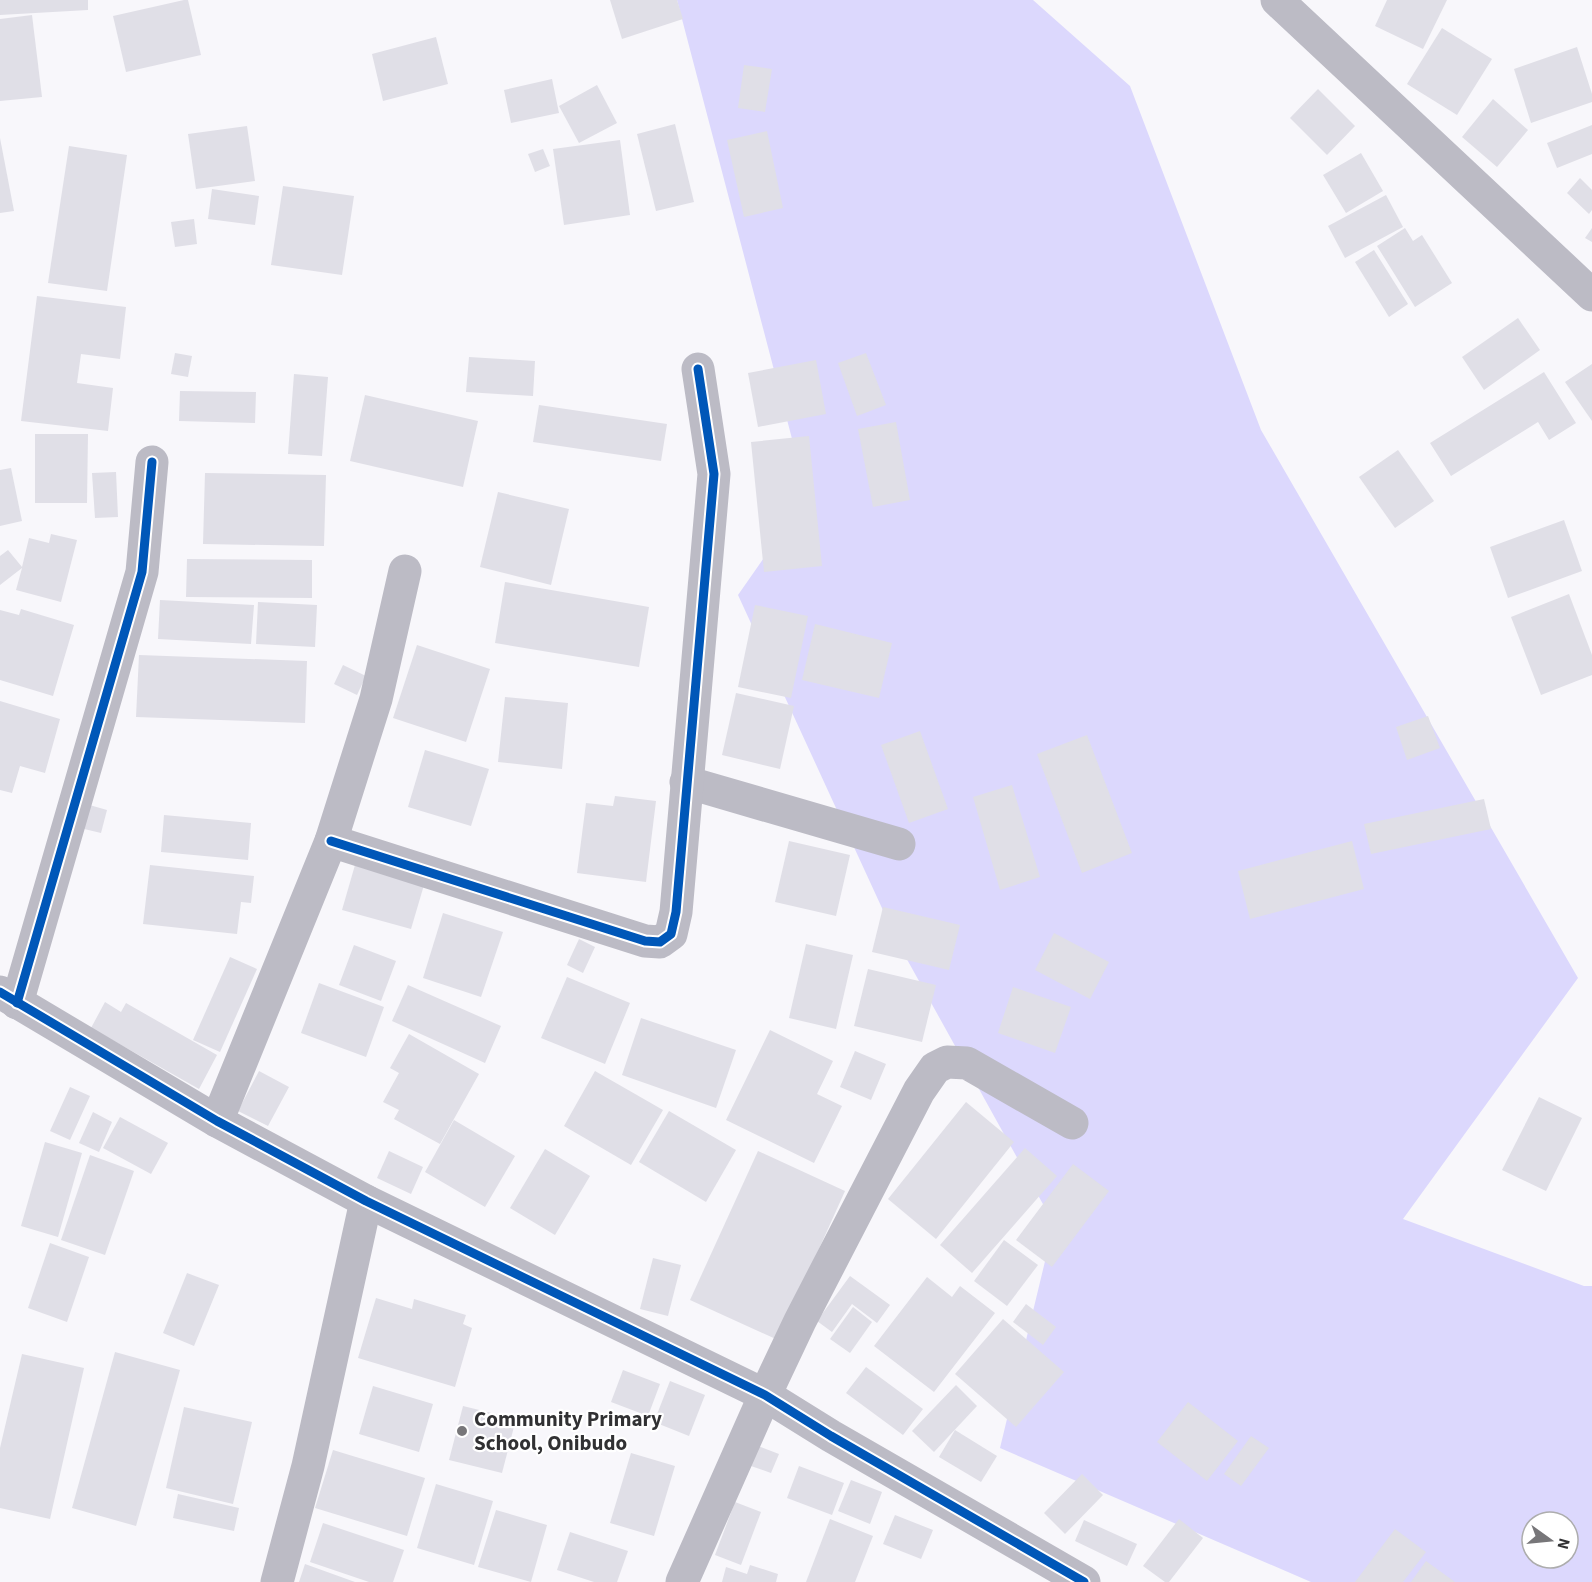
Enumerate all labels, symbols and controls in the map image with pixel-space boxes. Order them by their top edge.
place label: Community Primary School, Onibudo [474,1404,662,1458]
marker: Community Primary School, Onibudo [455,1424,469,1438]
north arrow [1520,1510,1580,1570]
text: N [1552,1536,1576,1552]

